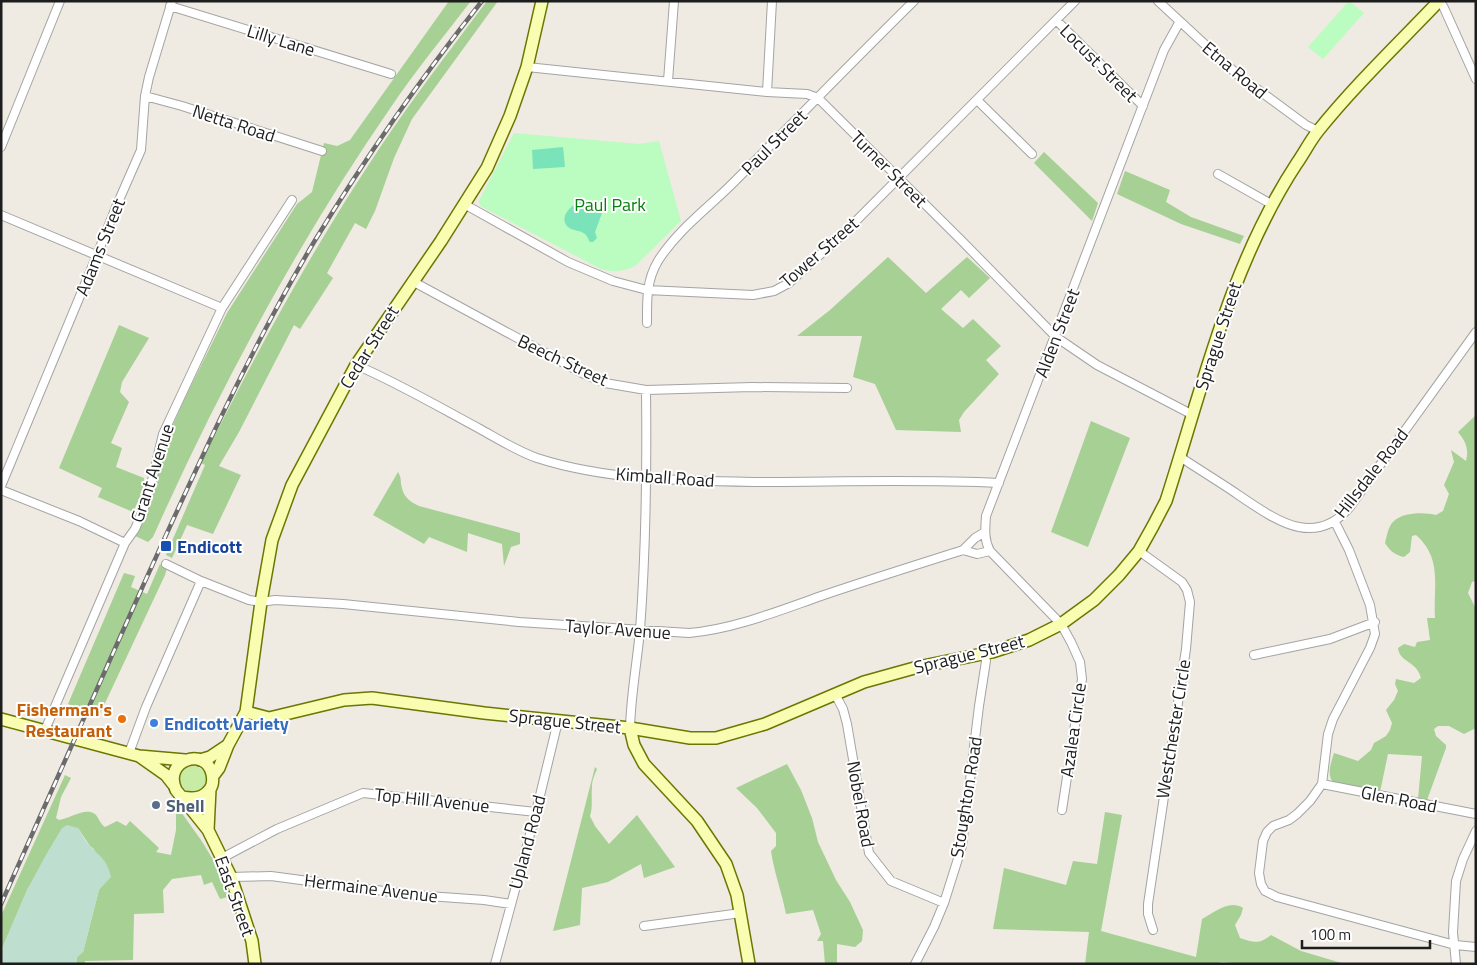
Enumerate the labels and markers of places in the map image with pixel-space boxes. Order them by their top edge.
place label: Endicott [177,533,243,560]
marker: Endicott [159,539,173,553]
place label: Fisherman's Restaurant [17,696,112,744]
place label: Endicott Variety [164,710,289,737]
marker: Fisherman's Restaurant [116,713,128,725]
marker: Endicott Variety [148,717,160,729]
place label: Shell [166,792,205,819]
marker: Shell [150,799,162,811]

